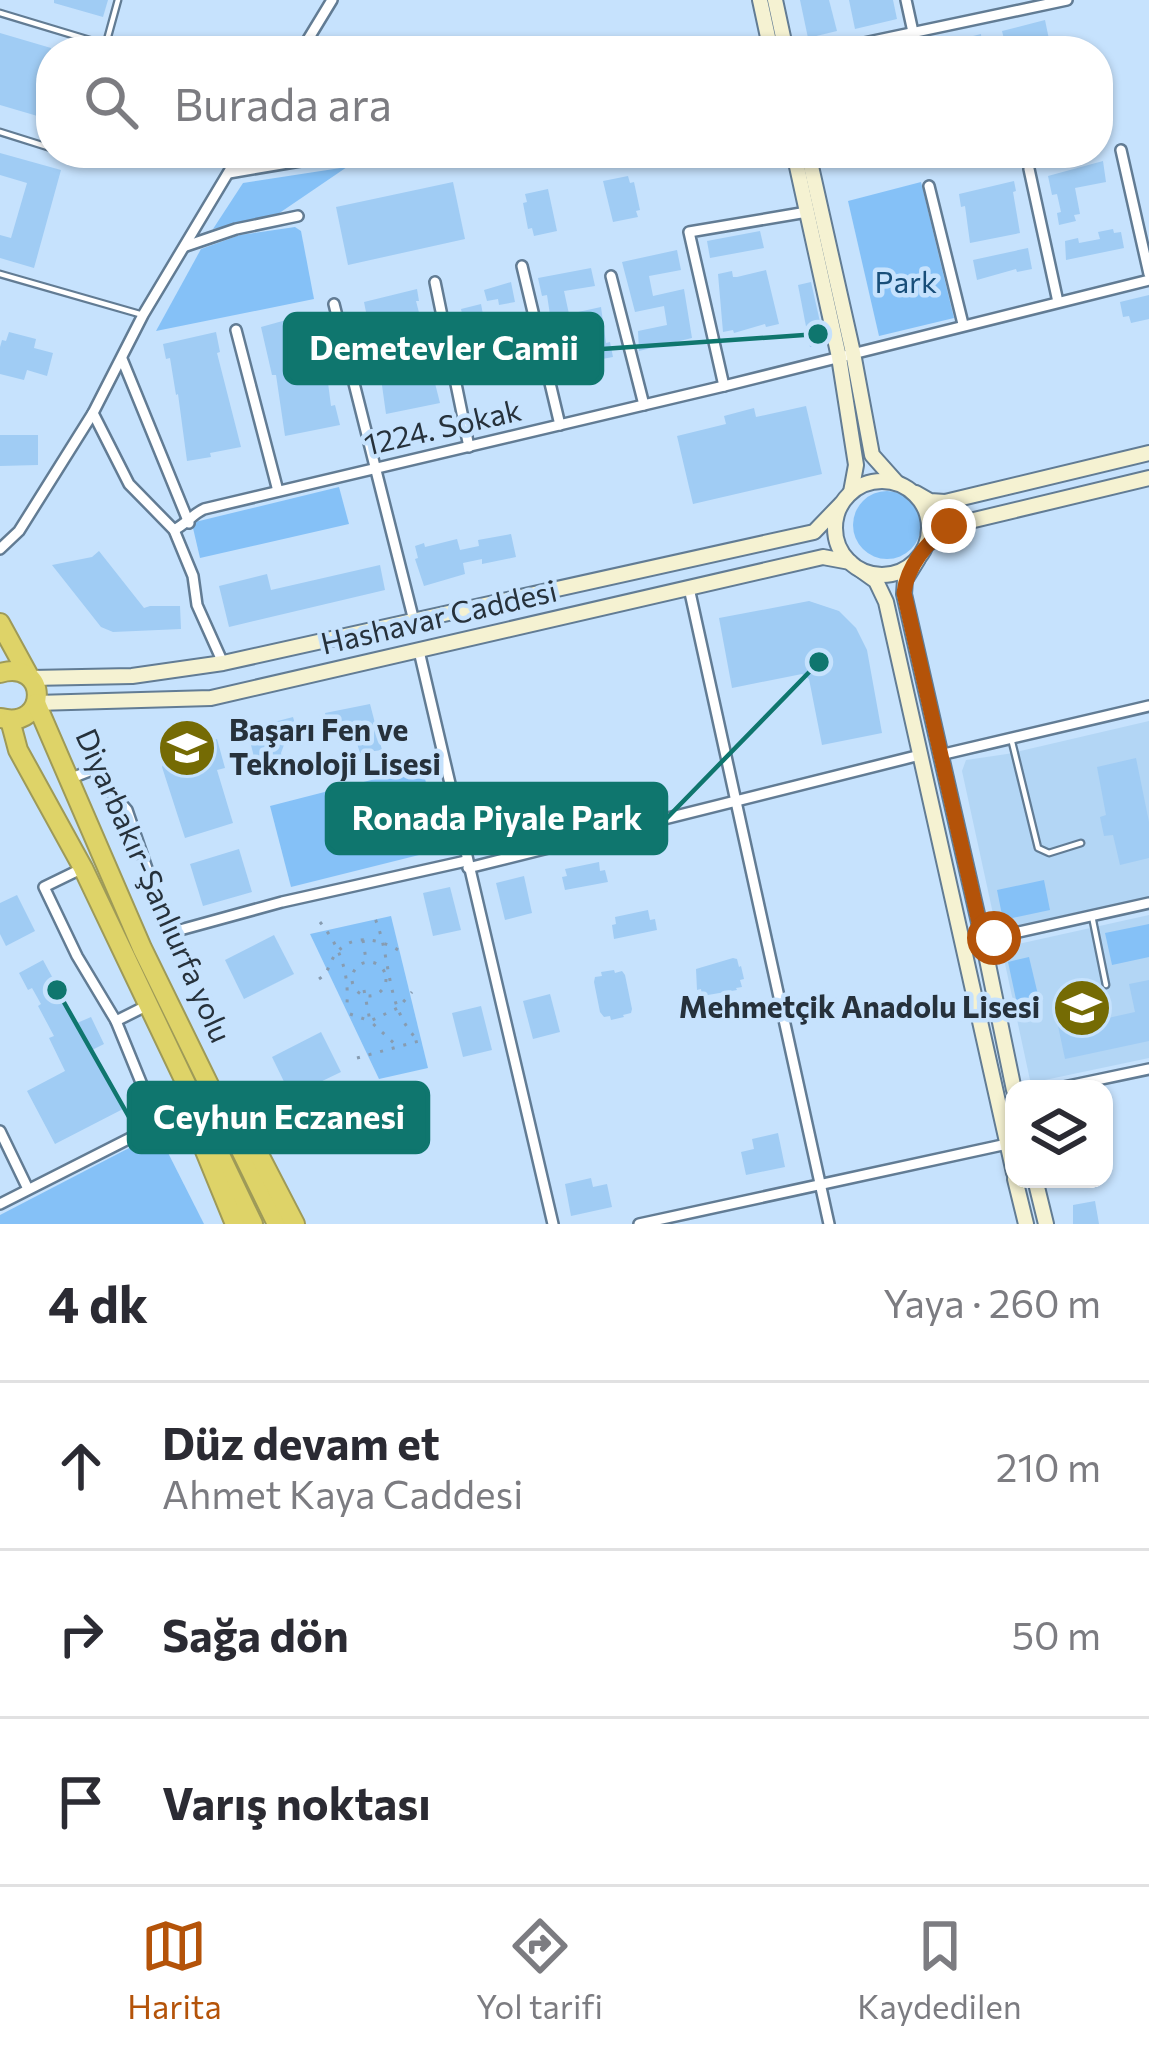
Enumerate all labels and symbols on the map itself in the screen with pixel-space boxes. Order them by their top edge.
park label: Park [875,262,937,299]
callout: Demetevler Camii [285,314,602,383]
text: Demetevler Camii [309,326,579,367]
street label: 1224. Sokak [360,390,525,462]
route end [922,499,976,553]
street label: Hashavar Caddesi [317,570,560,661]
place label: Başarı Fen ve Teknoloji Lisesi [229,710,441,781]
school or university icon: Başarı Fen ve Teknoloji Lisesi [156,717,218,779]
street label: Diyarbakır-Şanlıurfa yolu [69,722,241,1048]
callout: Ronada Piyale Park [327,784,666,853]
text: Ronada Piyale Park [352,796,642,837]
route start [967,911,1021,965]
school or university icon: Mehmetçik Anadolu Lisesi [1051,977,1113,1039]
place label: Mehmetçik Anadolu Lisesi [679,987,1040,1025]
callout: Ceyhun Eczanesi [129,1083,428,1152]
text: Ceyhun Eczanesi [153,1095,405,1136]

